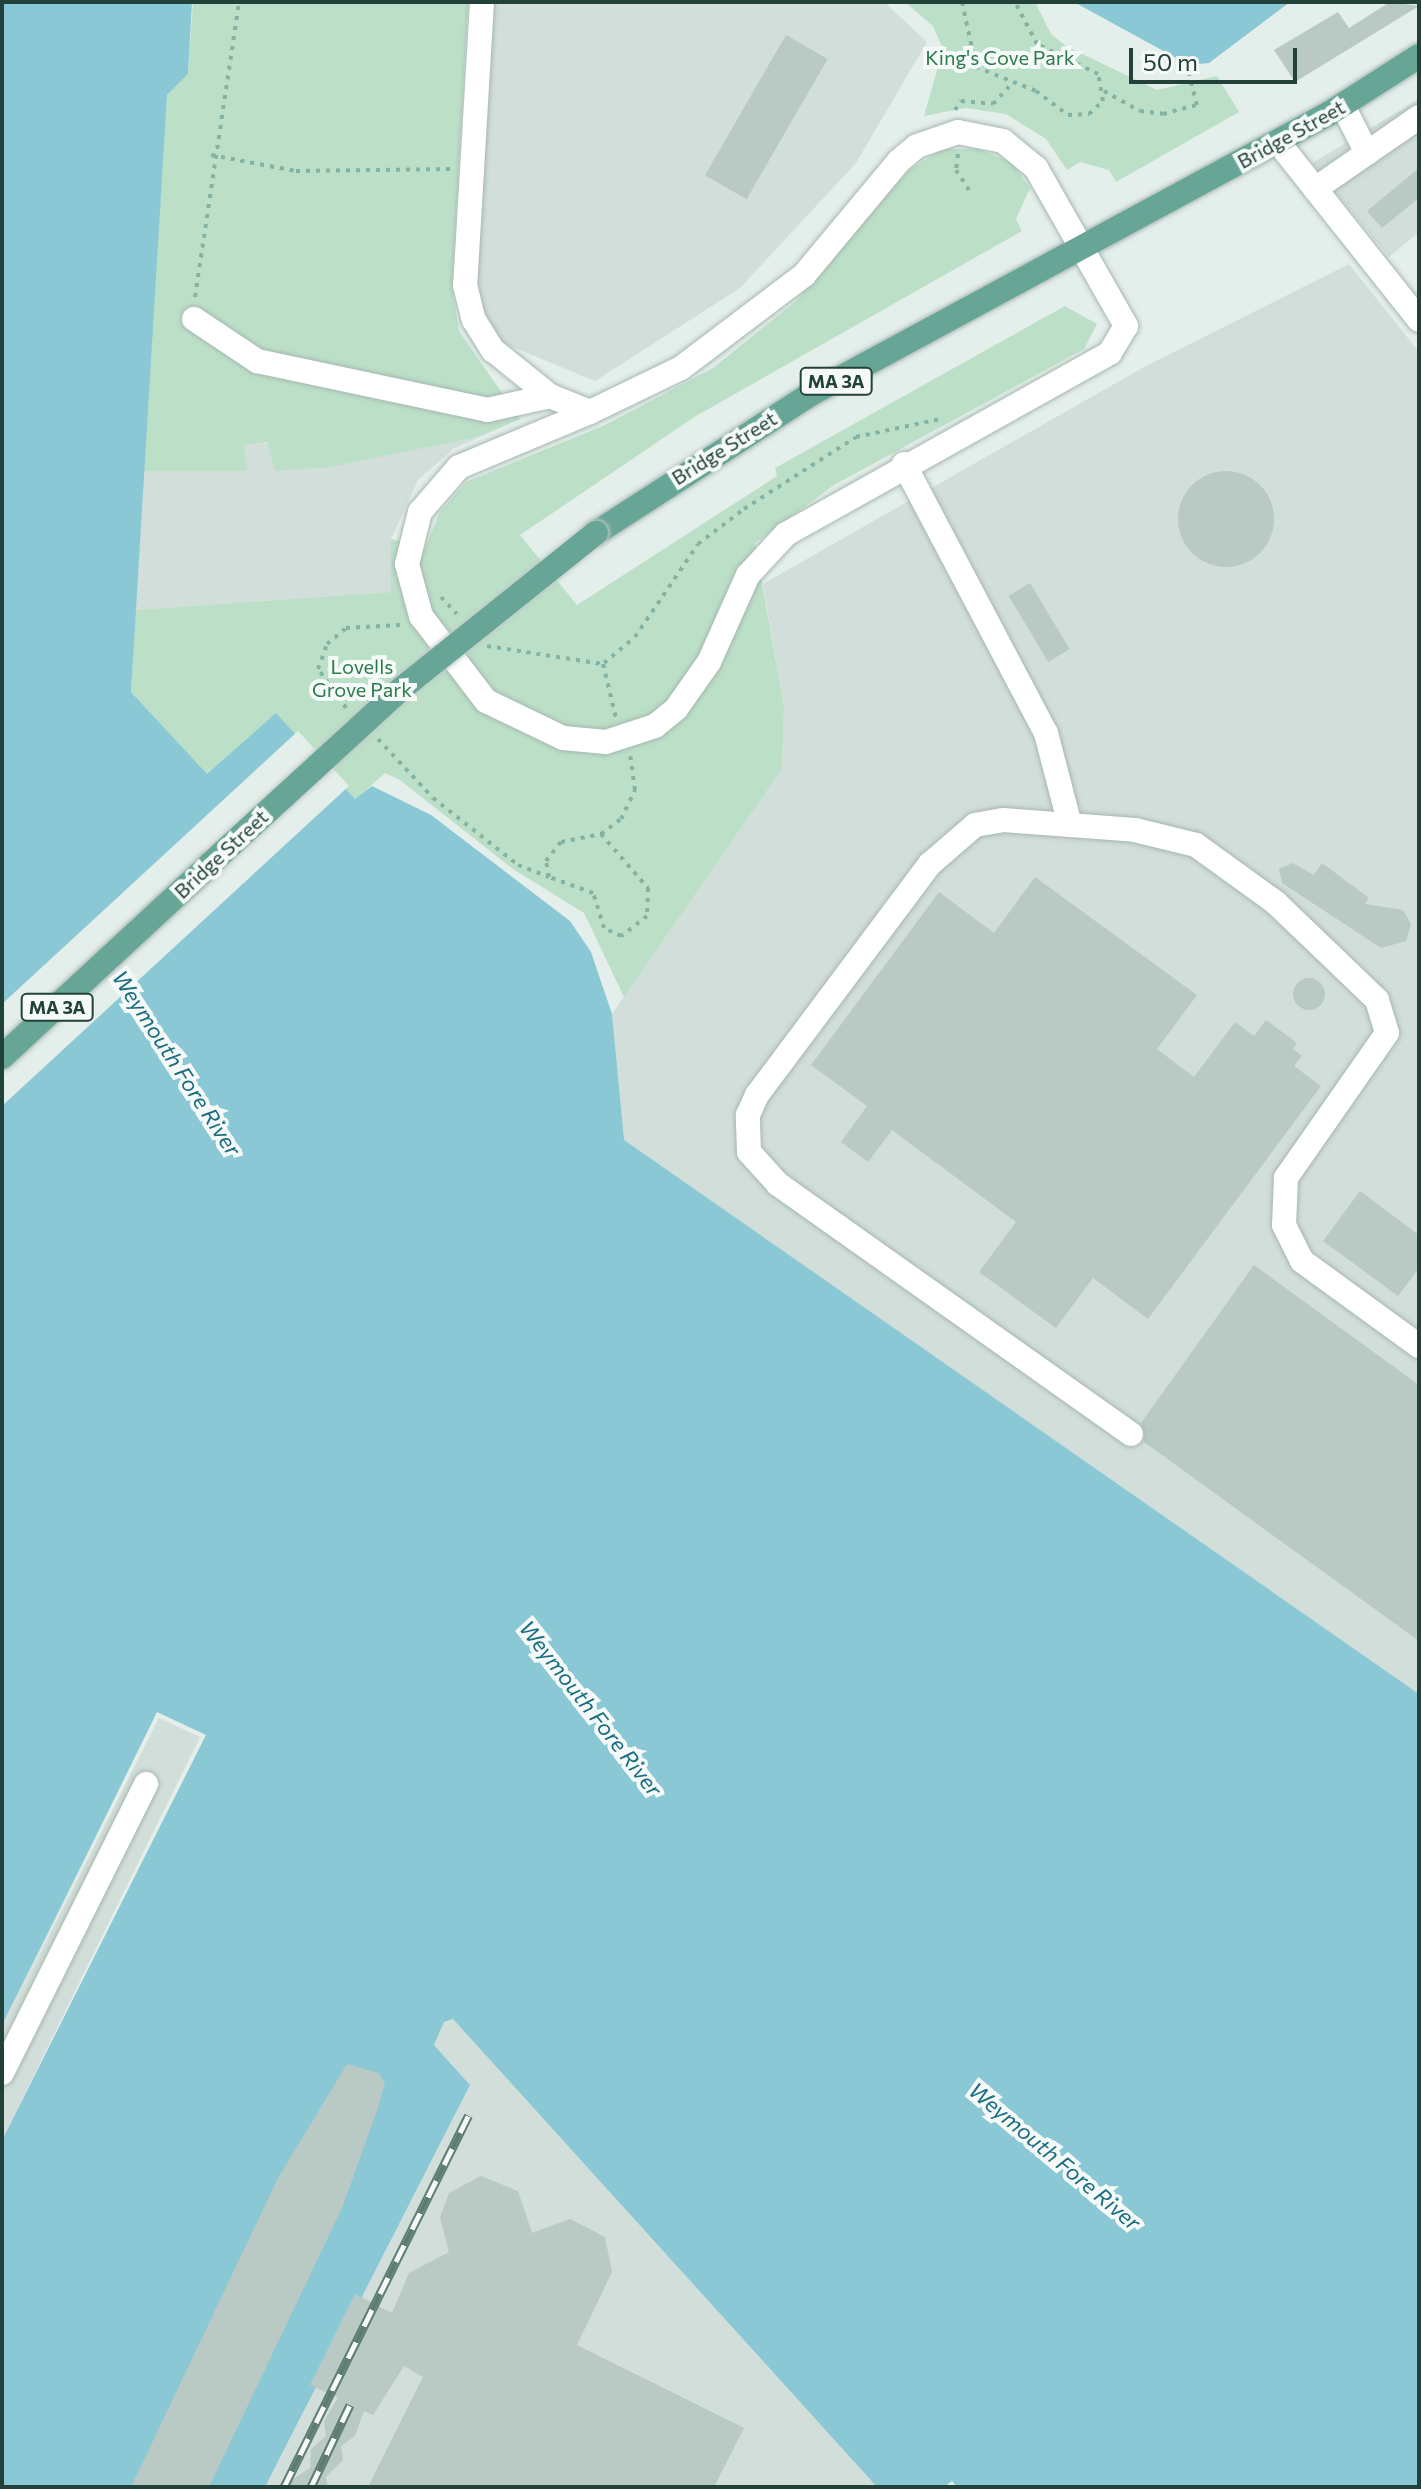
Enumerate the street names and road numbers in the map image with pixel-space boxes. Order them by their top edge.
street label: Bridge Street [1233,95,1349,173]
road number: MA 3A [798,367,874,395]
street label: Bridge Street [667,406,781,490]
street label: Bridge Street [169,805,273,903]
road number: MA 3A [19,993,95,1021]

